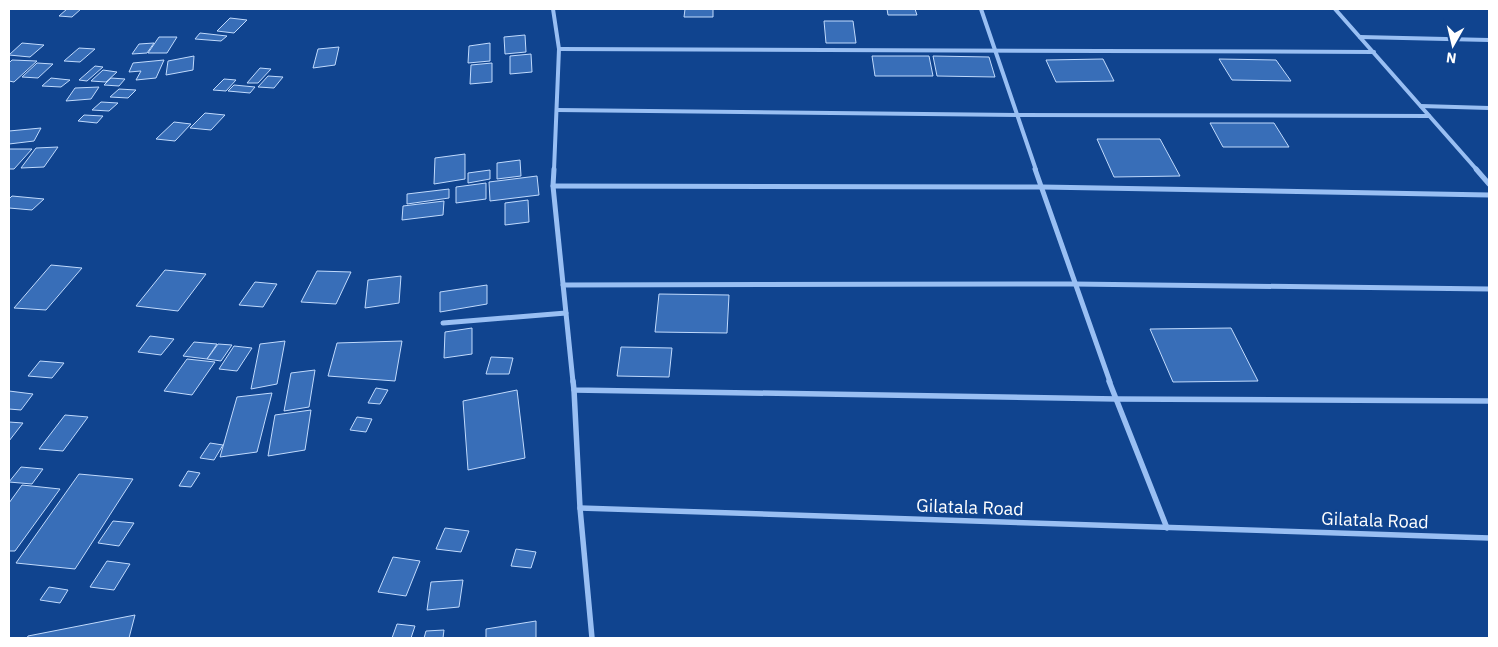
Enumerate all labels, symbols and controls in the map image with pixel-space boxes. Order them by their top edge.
north arrow [1428,20,1478,70]
text: N [1445,48,1457,67]
street label: Gilatala Road [916,494,1024,520]
street label: Gilatala Road [1321,507,1429,533]

